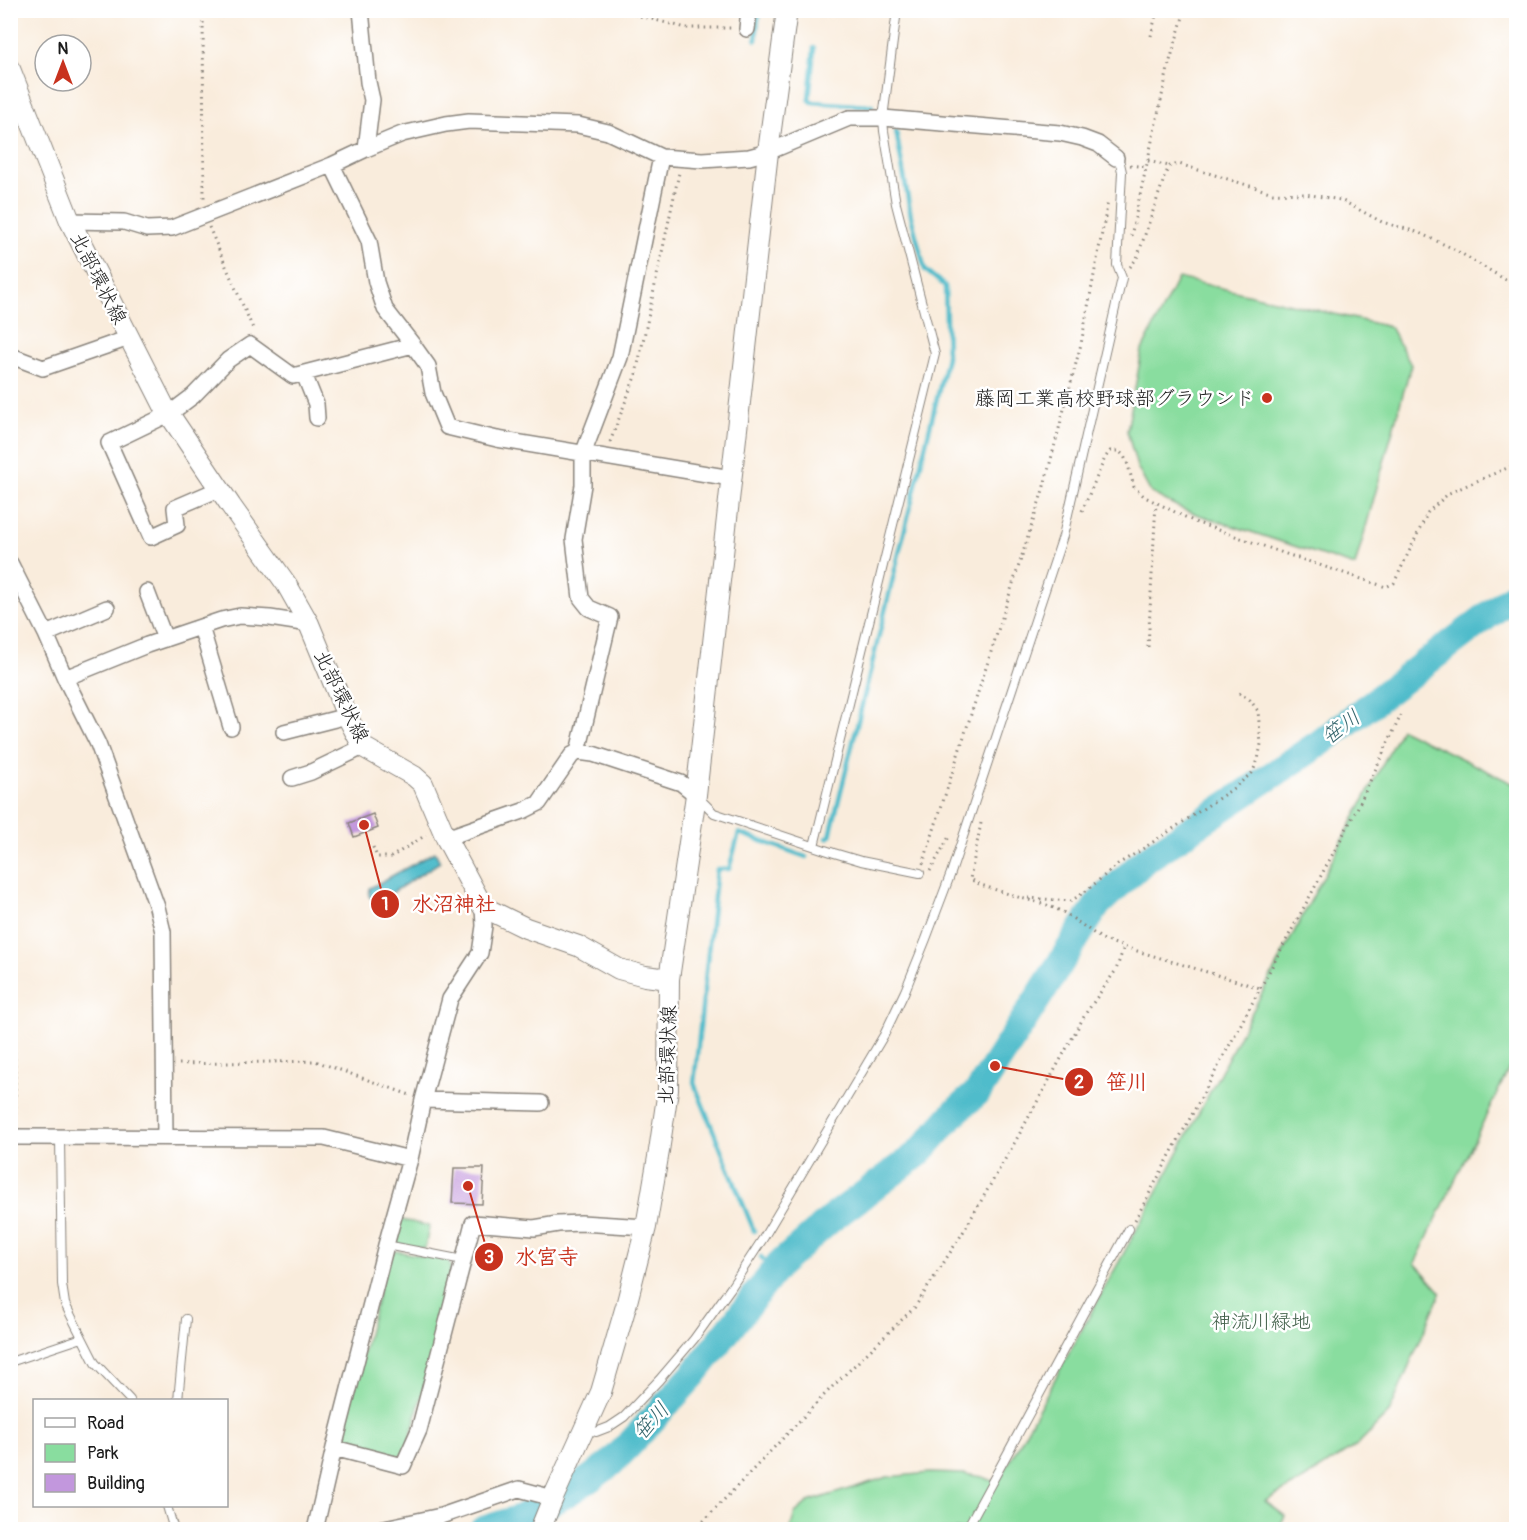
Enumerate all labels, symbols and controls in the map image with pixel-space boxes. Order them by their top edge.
north arrow [33,33,93,93]
text: N [58,39,69,59]
street label: 北部環状線 [65,228,132,328]
place label: 藤岡工業高校野球部グラウンド [975,386,1255,411]
marker: 藤岡工業高校野球部グラウンド [1260,391,1274,405]
street label: 北部環状線 [308,646,375,747]
water label: 笹川 [1316,704,1366,751]
callout: 水沼神社 [370,884,508,923]
text: 水沼神社 [412,891,496,918]
text: 1 [381,893,389,916]
street label: 北部環状線 [653,1005,682,1105]
callout: 笹川 [1064,1063,1160,1102]
text: 笹川 [1106,1069,1148,1096]
text: 2 [1074,1071,1084,1094]
callout: 水宮寺 [474,1238,591,1277]
text: 水宮寺 [516,1244,579,1271]
text: 3 [484,1246,494,1269]
park label: 神流川緑地 [1211,1309,1311,1334]
water label: 笹川 [627,1397,675,1446]
legend [33,1399,228,1507]
text: Road [87,1412,124,1435]
text: Park [87,1442,119,1465]
text: Building [87,1472,145,1495]

